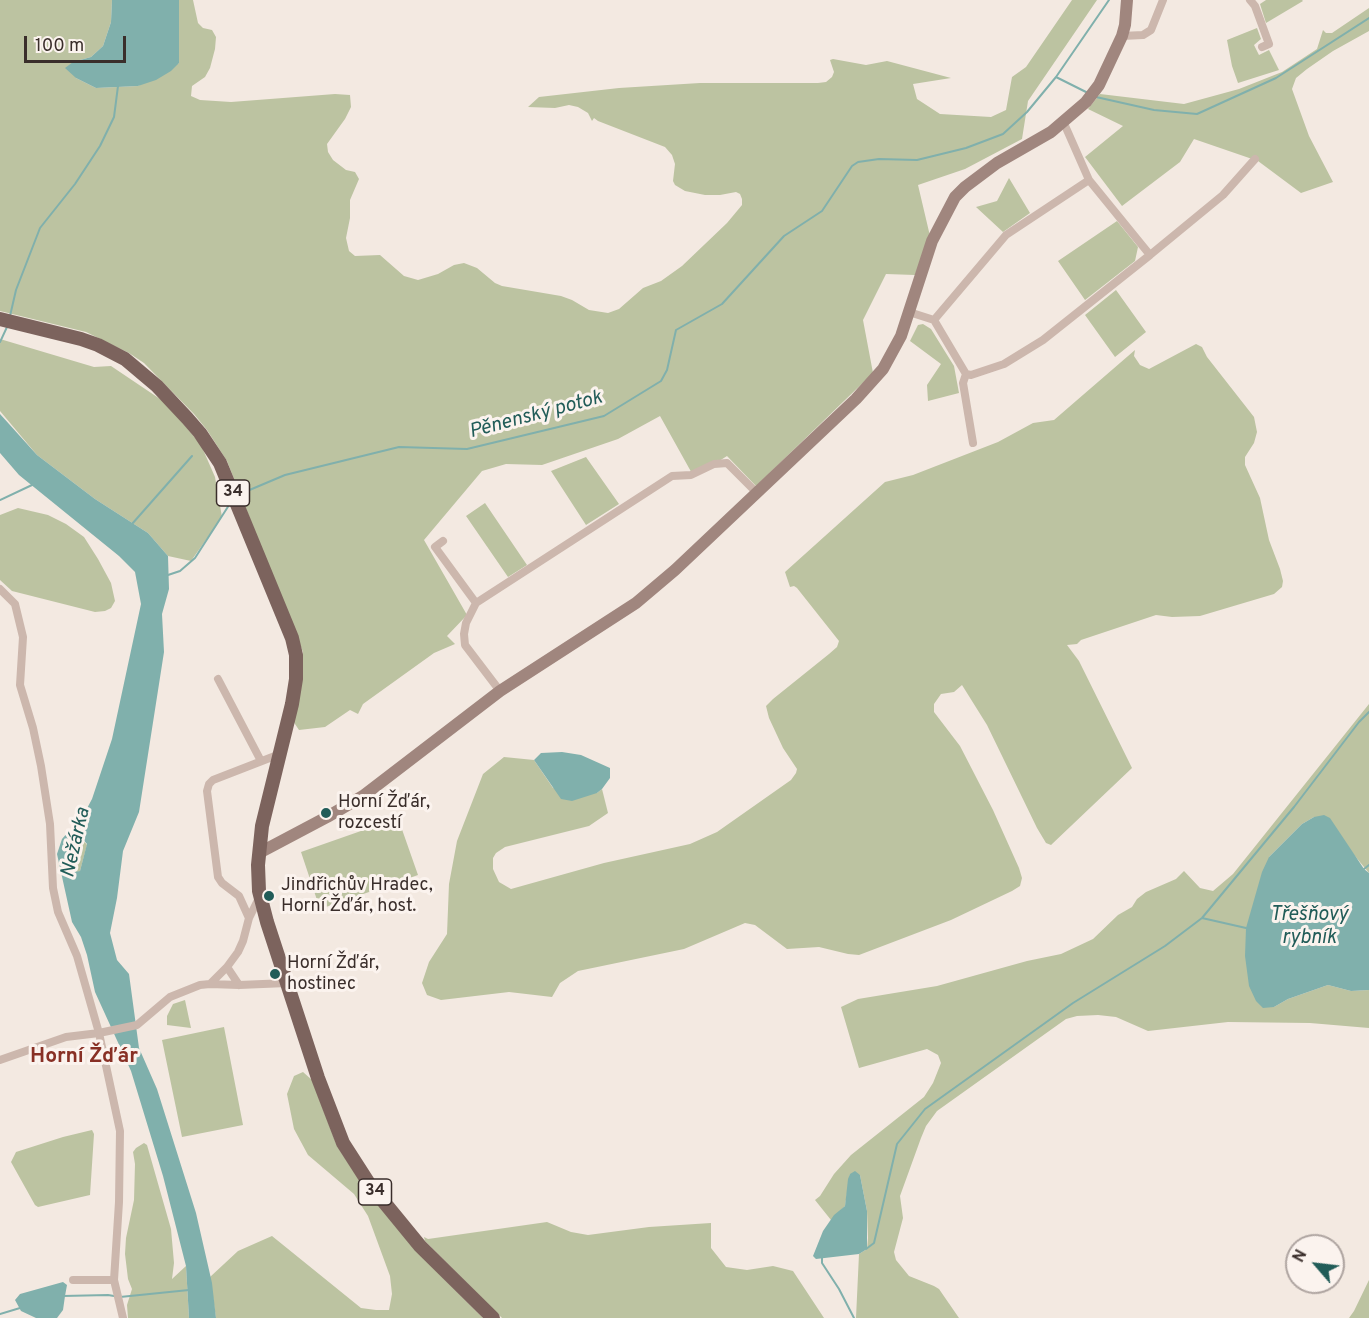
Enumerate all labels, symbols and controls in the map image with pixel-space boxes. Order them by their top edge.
scale bar [27,24,129,62]
text: 100 m [35,35,84,58]
water label: Pěnenský potok [467,387,605,445]
road number: 34 [216,480,250,506]
place label: Horní Žďár, rozcestí [338,792,430,834]
water label: Nežárka [57,806,97,880]
marker: Horní Žďár, rozcestí [319,806,333,820]
place label: Jindřichův Hradec, Horní Žďár, host. [281,875,433,918]
marker: Jindřichův Hradec, Horní Žďár, host. [262,889,276,903]
water label: Třešňový rybník [1270,904,1348,951]
place label: Horní Žďár, hostinec [287,953,379,996]
marker: Horní Žďár, hostinec [268,967,282,981]
district label: Horní Žďár [30,1045,138,1071]
road number: 34 [358,1179,392,1205]
north arrow [1285,1234,1345,1294]
text: N [1289,1247,1312,1266]

